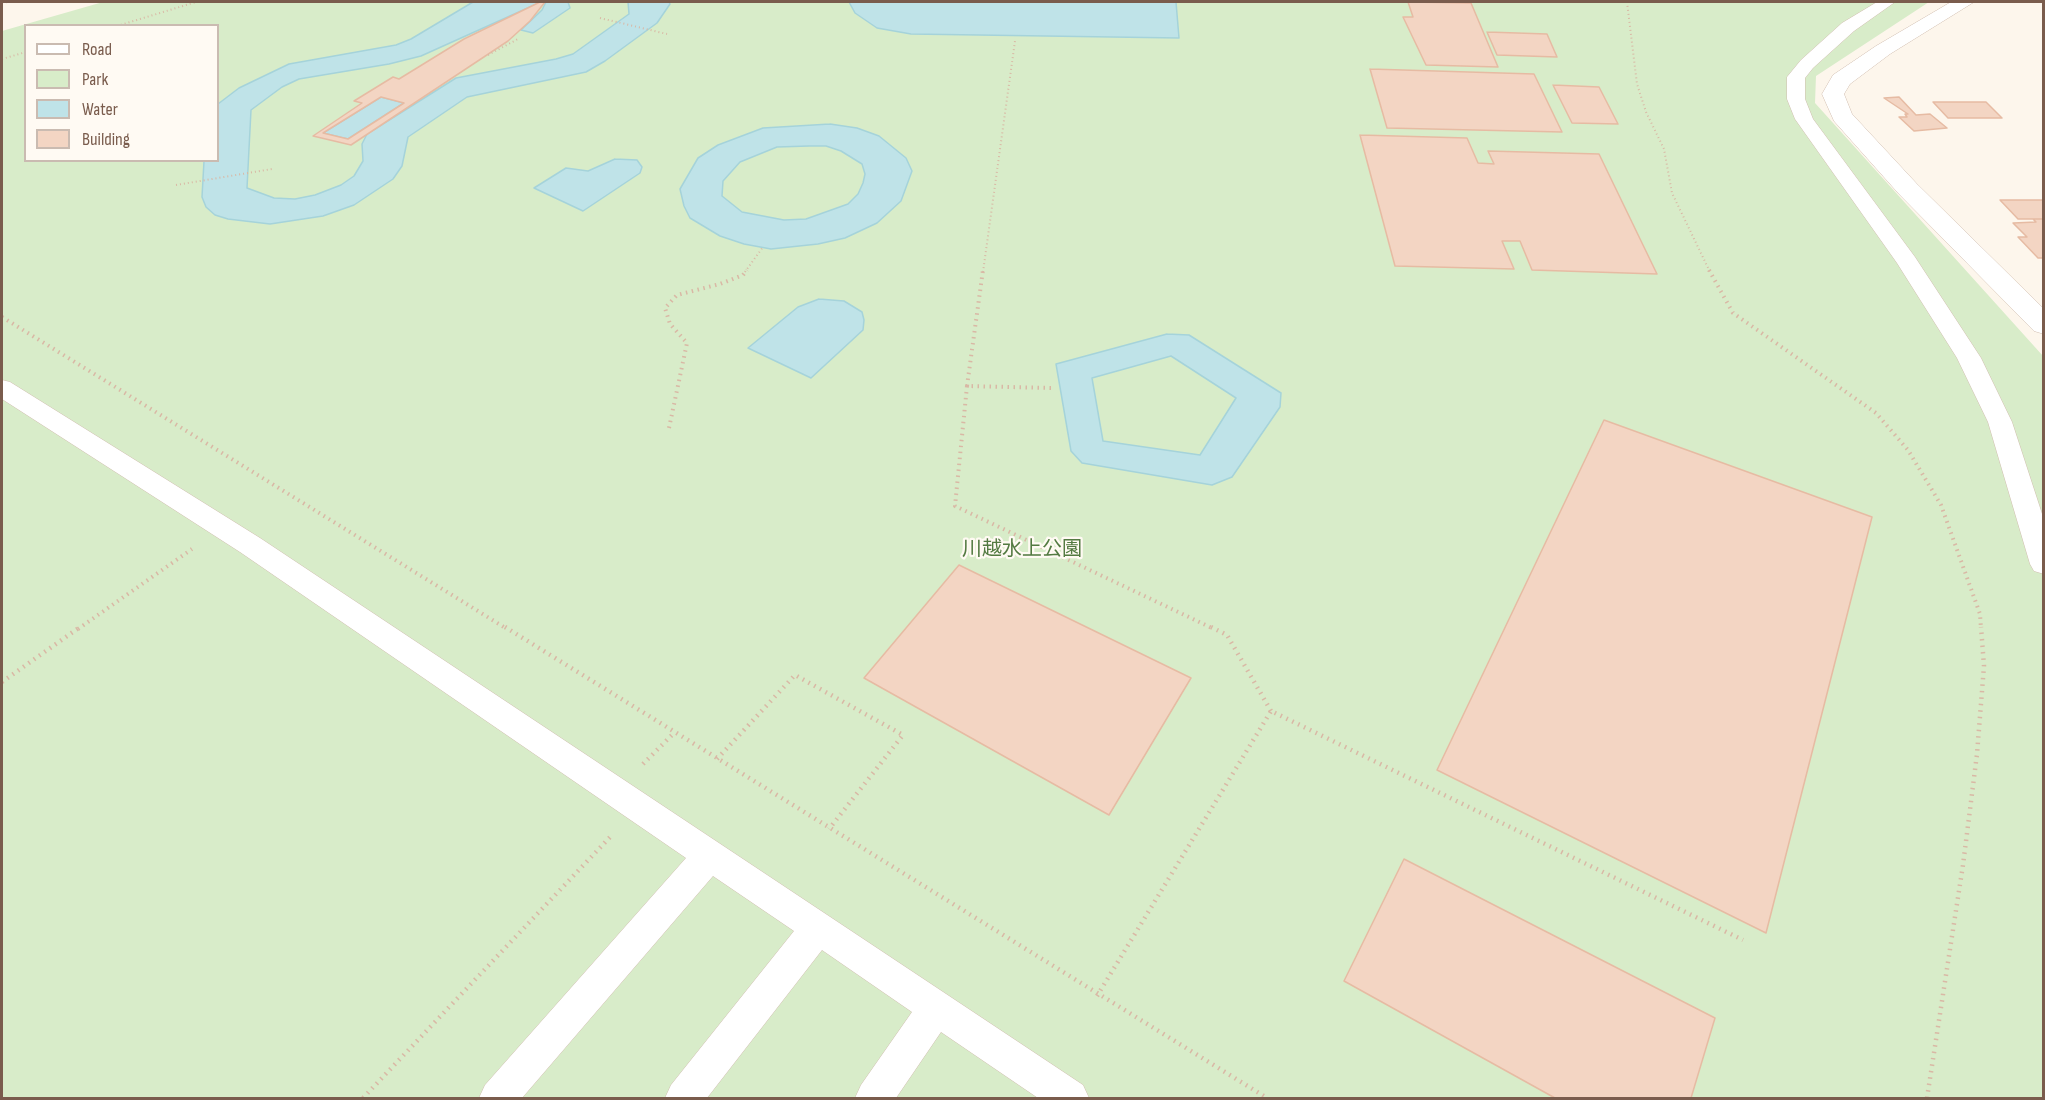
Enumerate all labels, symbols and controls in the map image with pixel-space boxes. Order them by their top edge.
legend [24,24,219,162]
text: Road [82,39,112,60]
text: Park [82,69,108,90]
text: Water [82,99,118,120]
text: Building [82,129,130,150]
park label: 川越水上公園 [962,538,1082,562]

